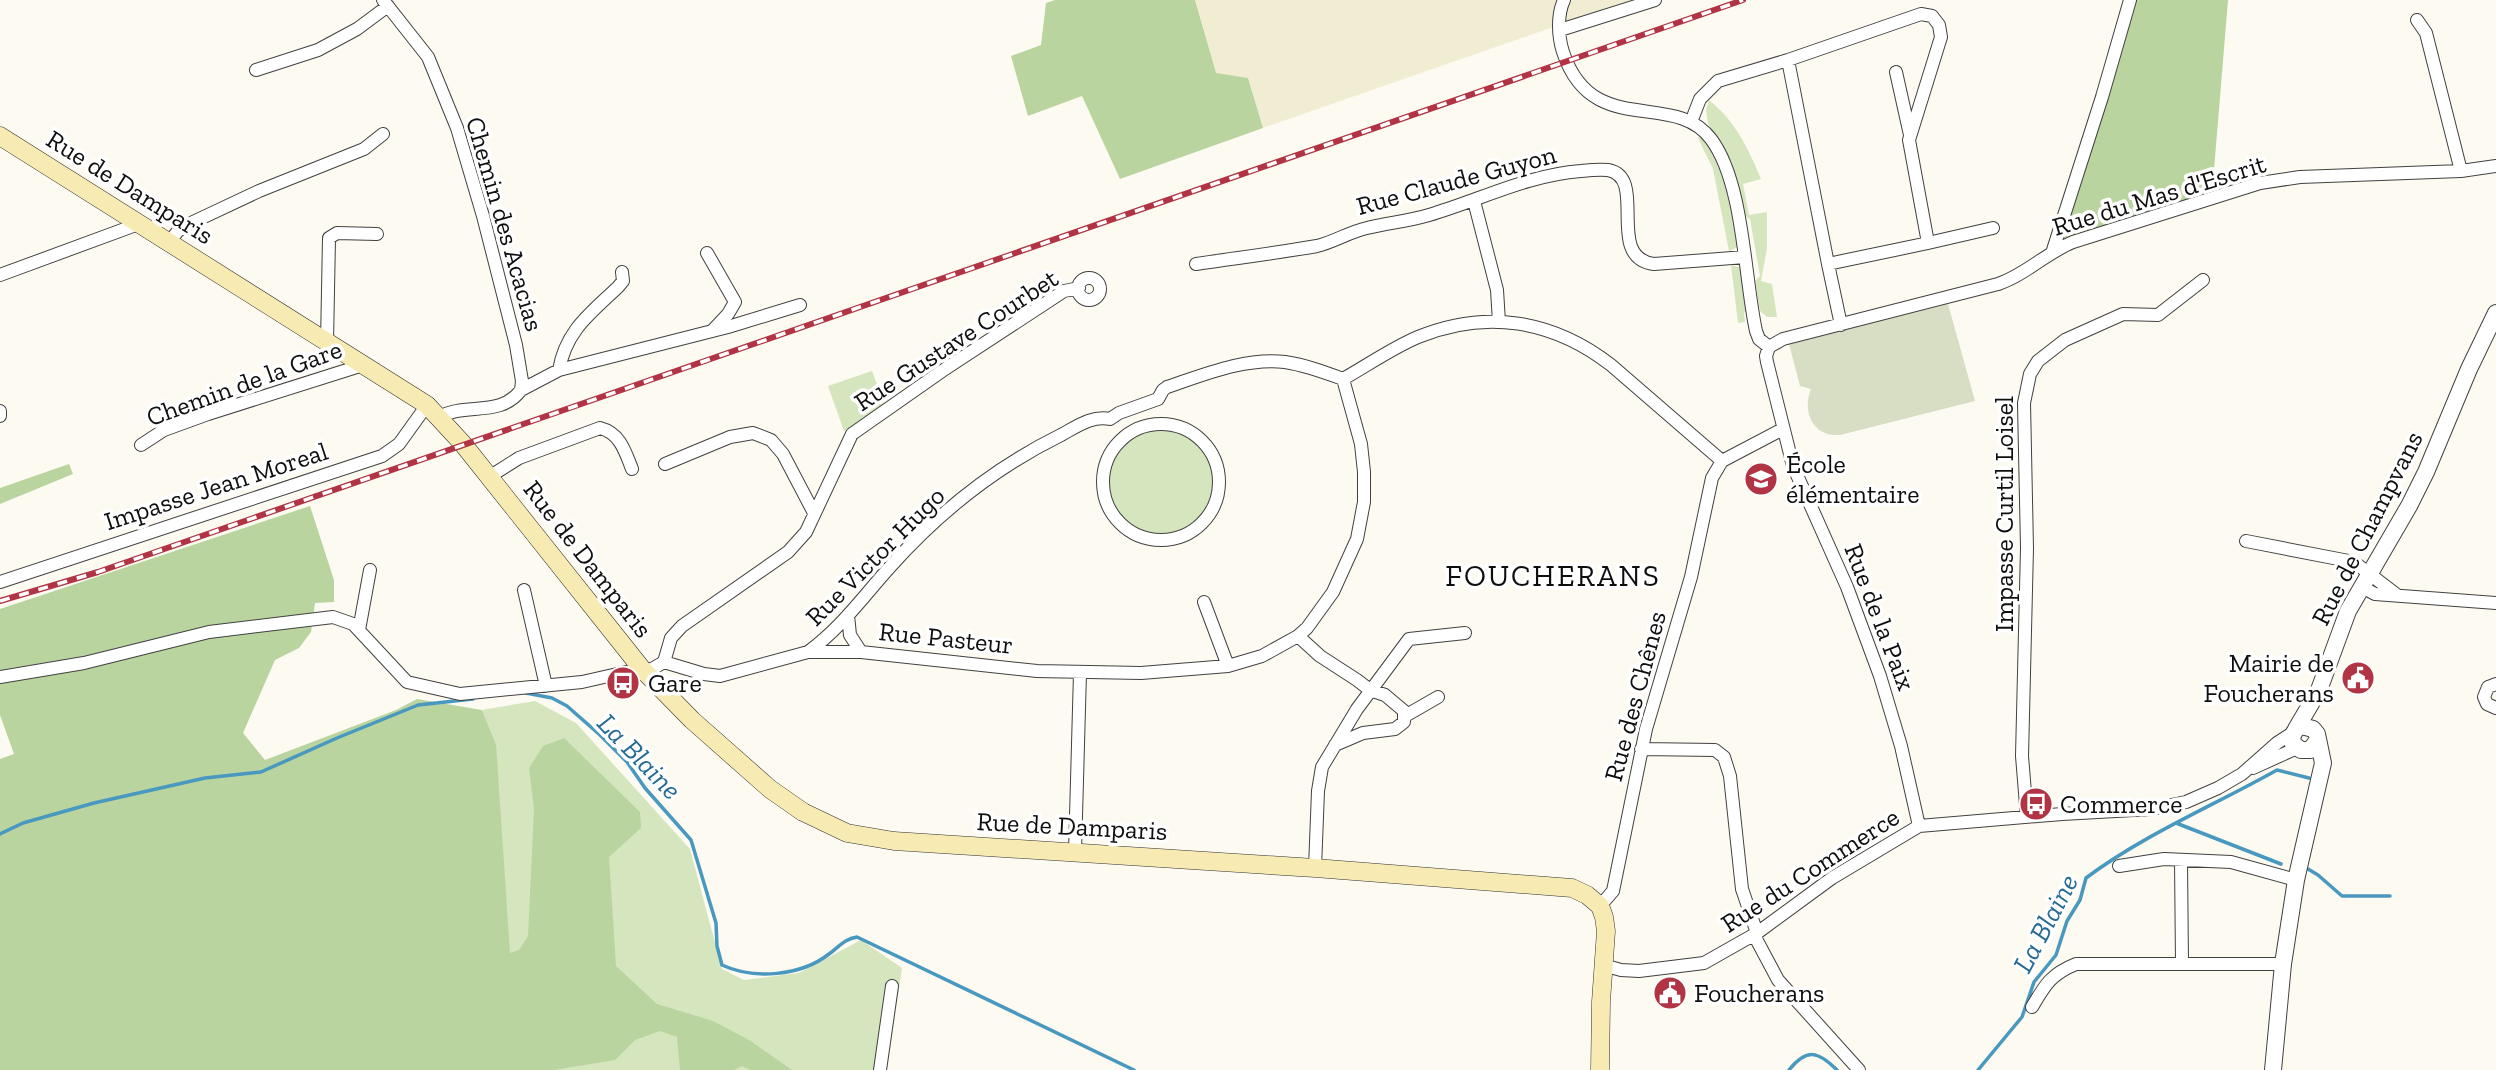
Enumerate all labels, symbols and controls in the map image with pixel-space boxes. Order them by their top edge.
street label: Chemin des Acacias [459,113,551,335]
street label: Rue de Damparis [41,123,219,251]
street label: Rue Claude Guyon [1353,138,1559,222]
street label: Rue du Mas d'Escrit [2048,147,2270,243]
street label: Rue Gustave Courbet [848,262,1064,418]
street label: Chemin de la Gare [142,333,346,433]
street label: Impasse Curtil Loisel [1988,396,2020,632]
street label: Rue de Champvans [2304,426,2430,630]
street label: Impasse Jean Moreal [100,435,332,537]
place label: École élémentaire [1786,448,1920,510]
school or university icon: École élémentaire [1742,460,1780,498]
street label: Rue de Damparis [517,474,659,644]
street label: Rue Victor Hugo [799,480,951,632]
street label: Rue de la Paix [1837,539,1923,695]
district label: FOUCHERANS [1445,558,1661,594]
street label: Rue des Chênes [1597,608,1673,784]
street label: Rue Pasteur [877,615,1015,661]
place label: Mairie de Foucherans [2204,647,2334,709]
public building icon: Mairie de Foucherans [2339,659,2377,697]
bus stop icon: Gare [604,664,642,702]
place label: Gare [648,667,702,699]
water label: La Blaine [591,707,688,806]
bus stop icon: Commerce [2017,785,2055,823]
place label: Commerce [2060,788,2182,820]
street label: Rue du Commerce [1715,801,1905,939]
street label: Rue de Damparis [976,805,1168,847]
water label: La Blaine [2006,869,2085,978]
public building icon: Foucherans [1651,974,1689,1012]
place label: Foucherans [1694,977,1824,1009]

